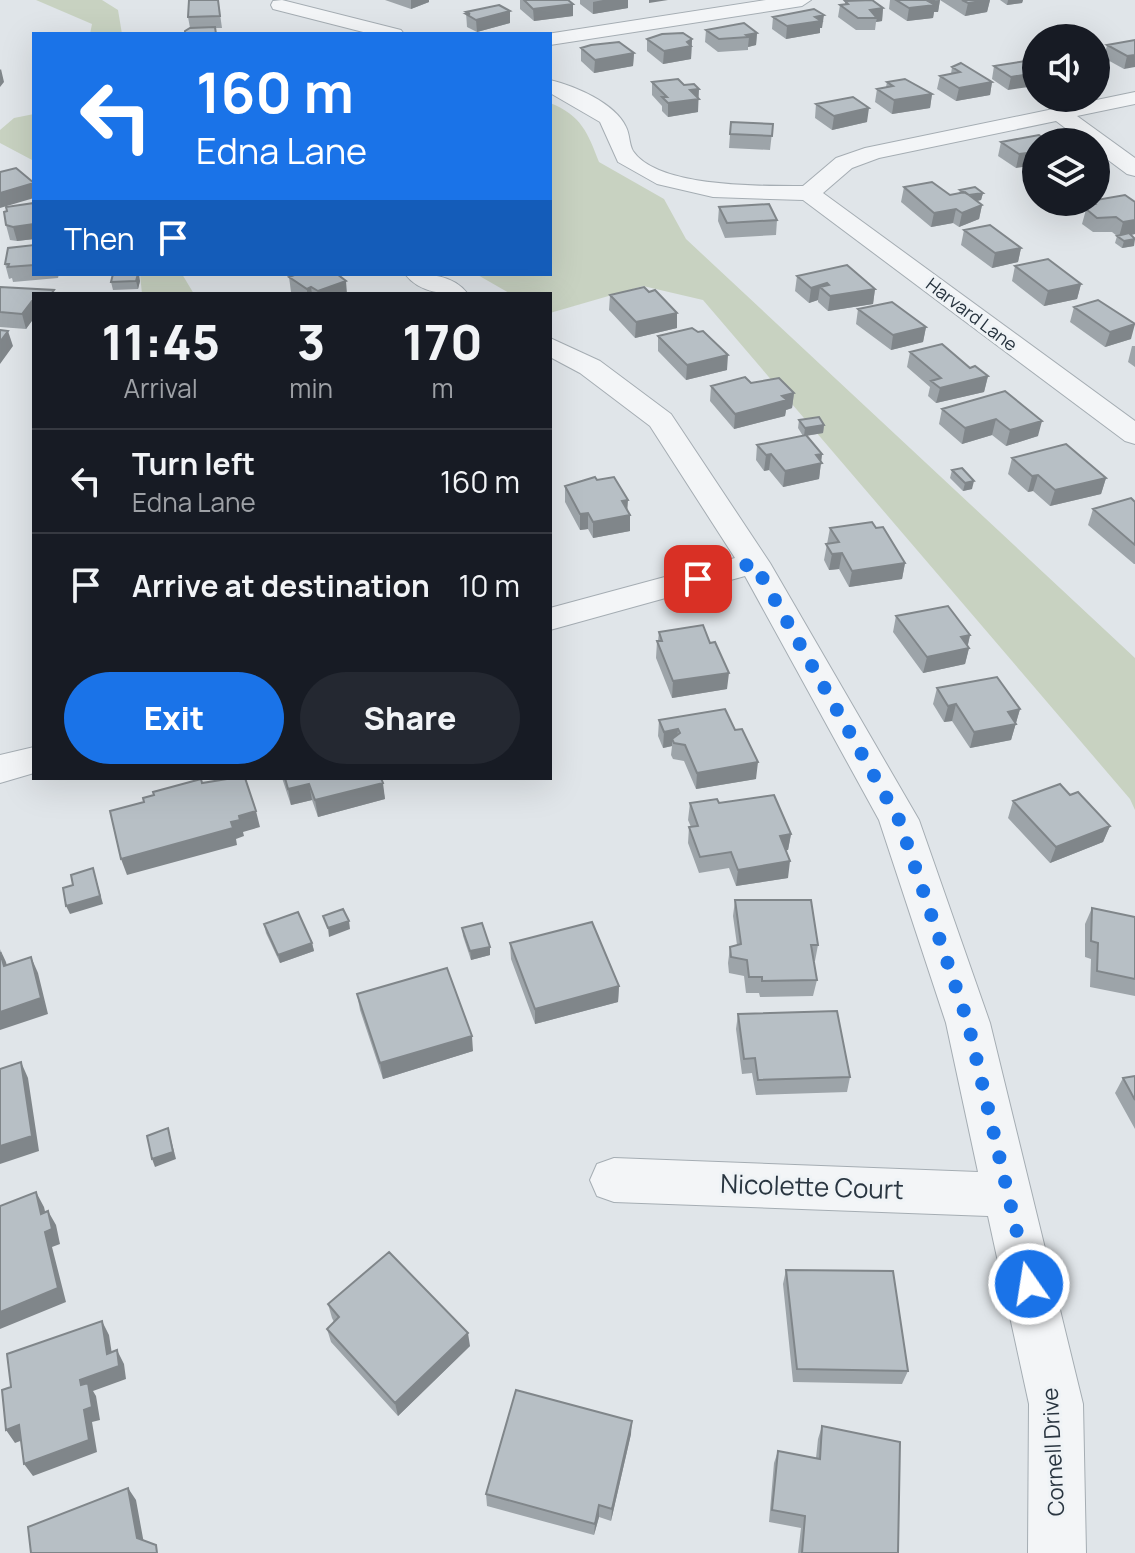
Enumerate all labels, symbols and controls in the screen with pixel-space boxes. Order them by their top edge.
map controls [1022,24,1110,216]
button: sound [1022,24,1110,112]
text: 160 m [196,53,354,130]
icon: left [64,64,168,168]
text: Edna Lane [196,126,367,175]
button: layers [1022,128,1110,216]
icon: arrive [151,216,195,260]
text: Then [64,218,135,259]
street label: Harvard Lane [922,272,1022,356]
text: 11:45 [101,309,220,374]
text: 3 [297,309,325,374]
text: 170 [402,309,483,374]
text: Arrival [124,370,198,406]
text: min [289,370,333,406]
text: m [431,370,453,406]
text: Turn left [132,443,255,484]
icon: left [64,459,108,503]
text: 160 m [440,461,520,502]
text: Edna Lane [132,484,256,520]
pin [664,545,732,613]
icon: arrive [676,557,720,601]
icon: arrive [64,563,108,607]
text: Arrive at destination [132,565,430,606]
text: 10 m [459,565,520,606]
button: Exit [64,672,284,764]
button: Share [300,672,520,764]
street label: Nicolette Court [720,1165,904,1207]
position arrow [987,1242,1071,1326]
street label: Cornell Drive [1035,1387,1071,1517]

